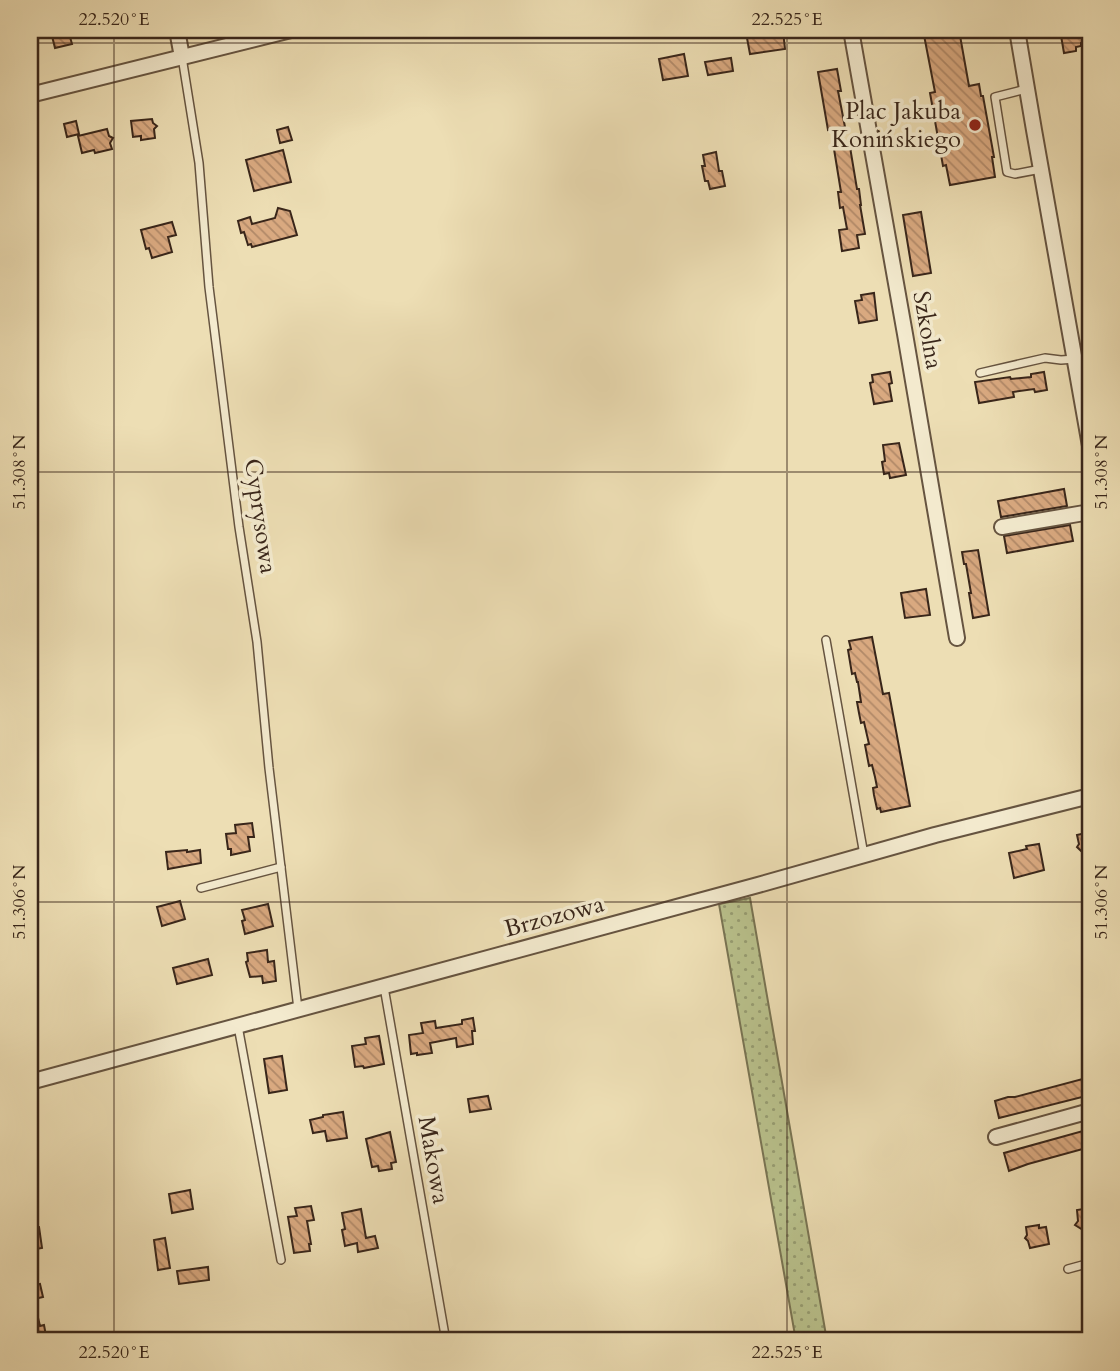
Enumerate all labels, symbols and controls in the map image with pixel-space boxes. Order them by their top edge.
text: 22.520°E [79,7,150,32]
text: 22.525°E [752,7,823,32]
place label: Plac Jakuba Konińskiego [831,95,962,156]
marker: Plac Jakuba Konińskiego [967,117,983,133]
street label: Szkolna [904,288,951,372]
text: 51.308°N [7,434,32,510]
text: 51.308°N [1089,434,1114,510]
street label: Cyprysowa [236,456,285,576]
text: 51.306°N [7,864,32,940]
text: 51.306°N [1089,864,1114,940]
street label: Brzozowa [501,887,608,946]
street label: Makowa [410,1114,458,1207]
text: 22.520°E [79,1340,150,1365]
text: 22.525°E [752,1340,823,1365]

